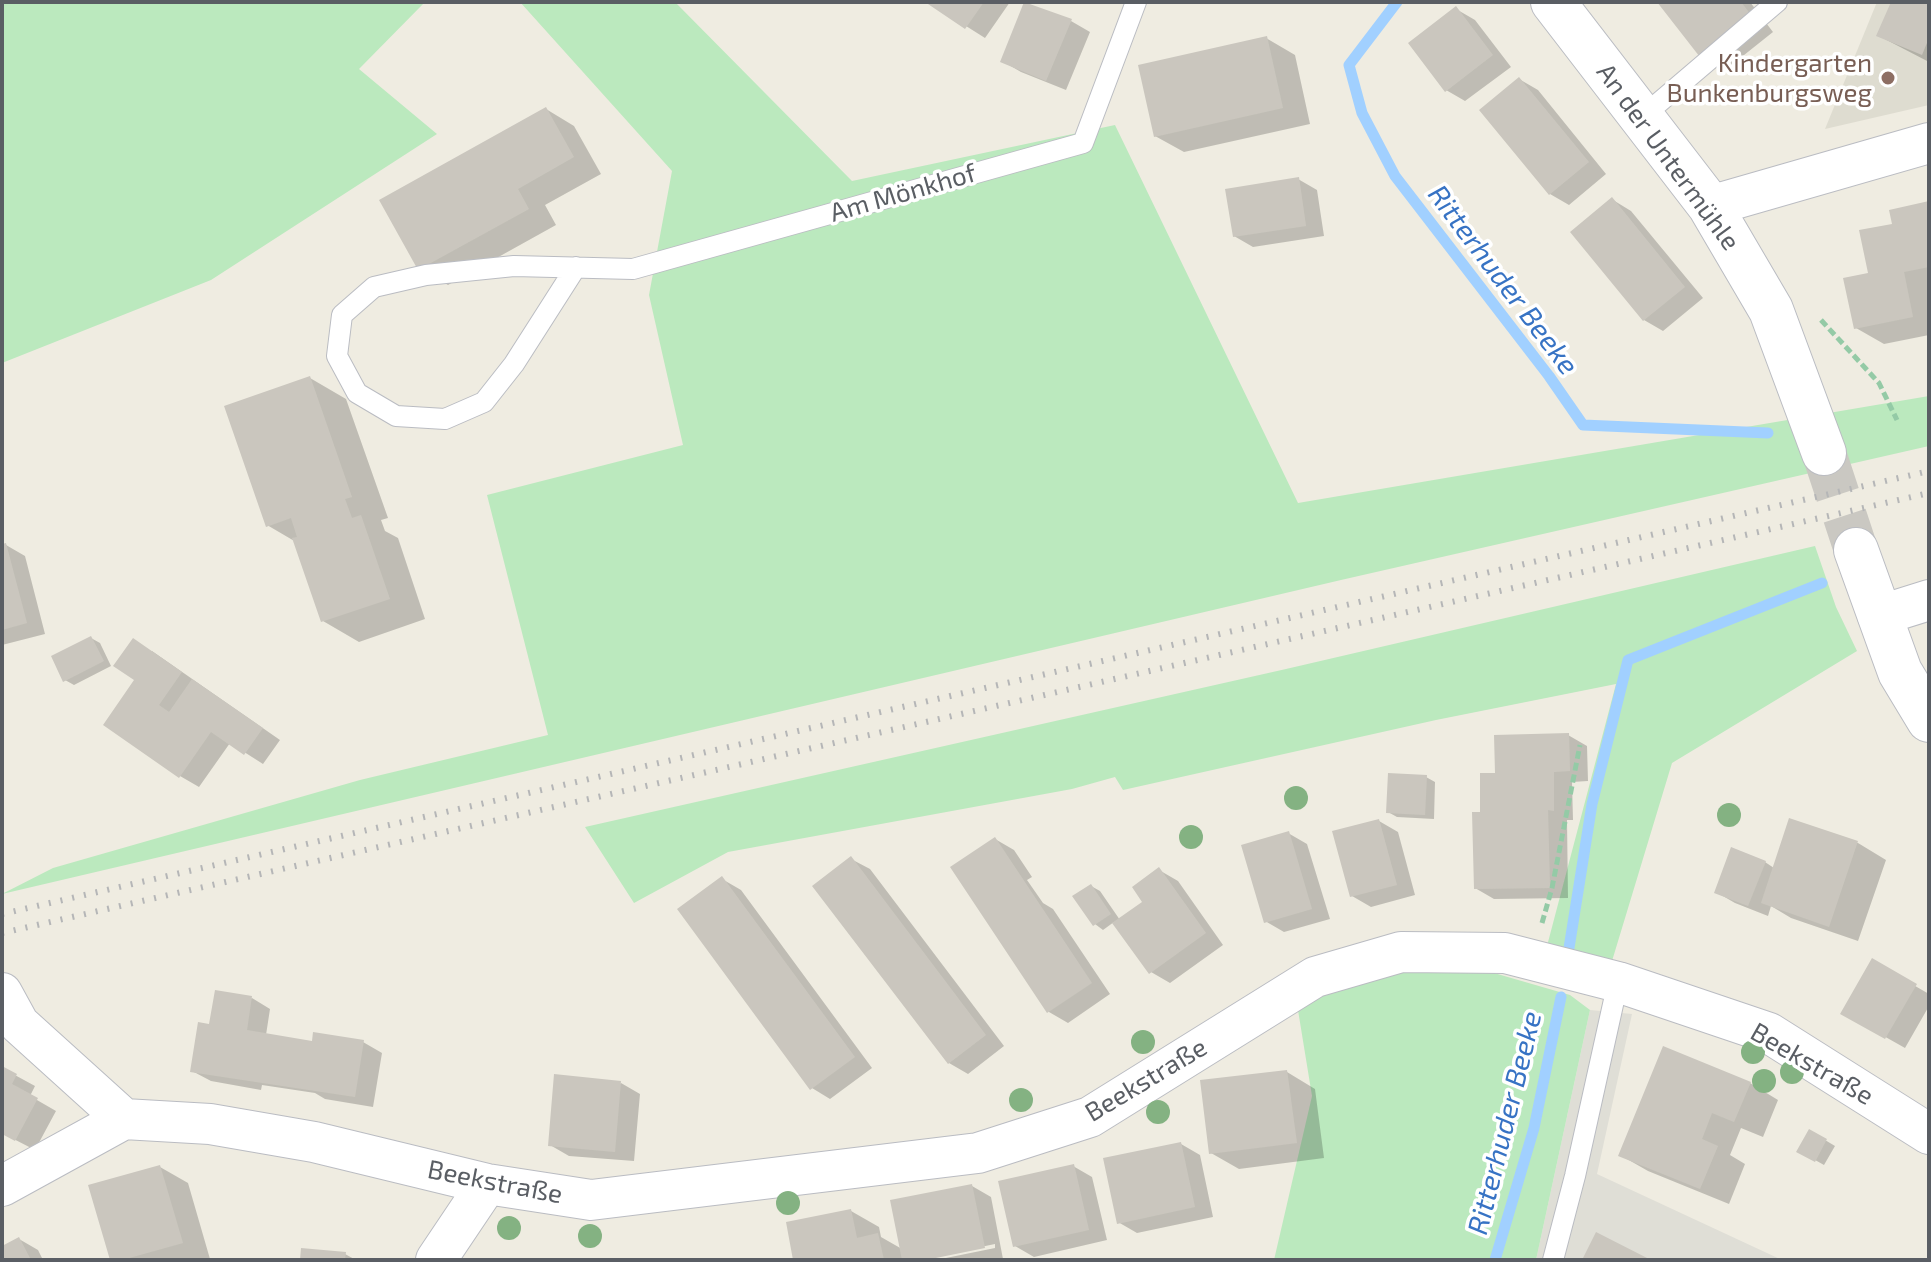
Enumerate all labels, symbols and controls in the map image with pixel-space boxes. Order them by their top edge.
place label: Kindergarten Bunkenburgsweg [1667,47,1872,108]
street label: An der Untermühle [1590,58,1746,256]
marker: Kindergarten Bunkenburgsweg [1879,69,1897,87]
street label: Am Mönkhof [826,157,980,229]
water label: Ritterhuder Beeke [1421,179,1585,381]
water label: Ritterhuder Beeke [1461,1008,1549,1238]
street label: Beekstraße [1745,1016,1879,1112]
street label: Beekstraße [1079,1031,1213,1129]
street label: Beekstraße [425,1154,565,1210]

